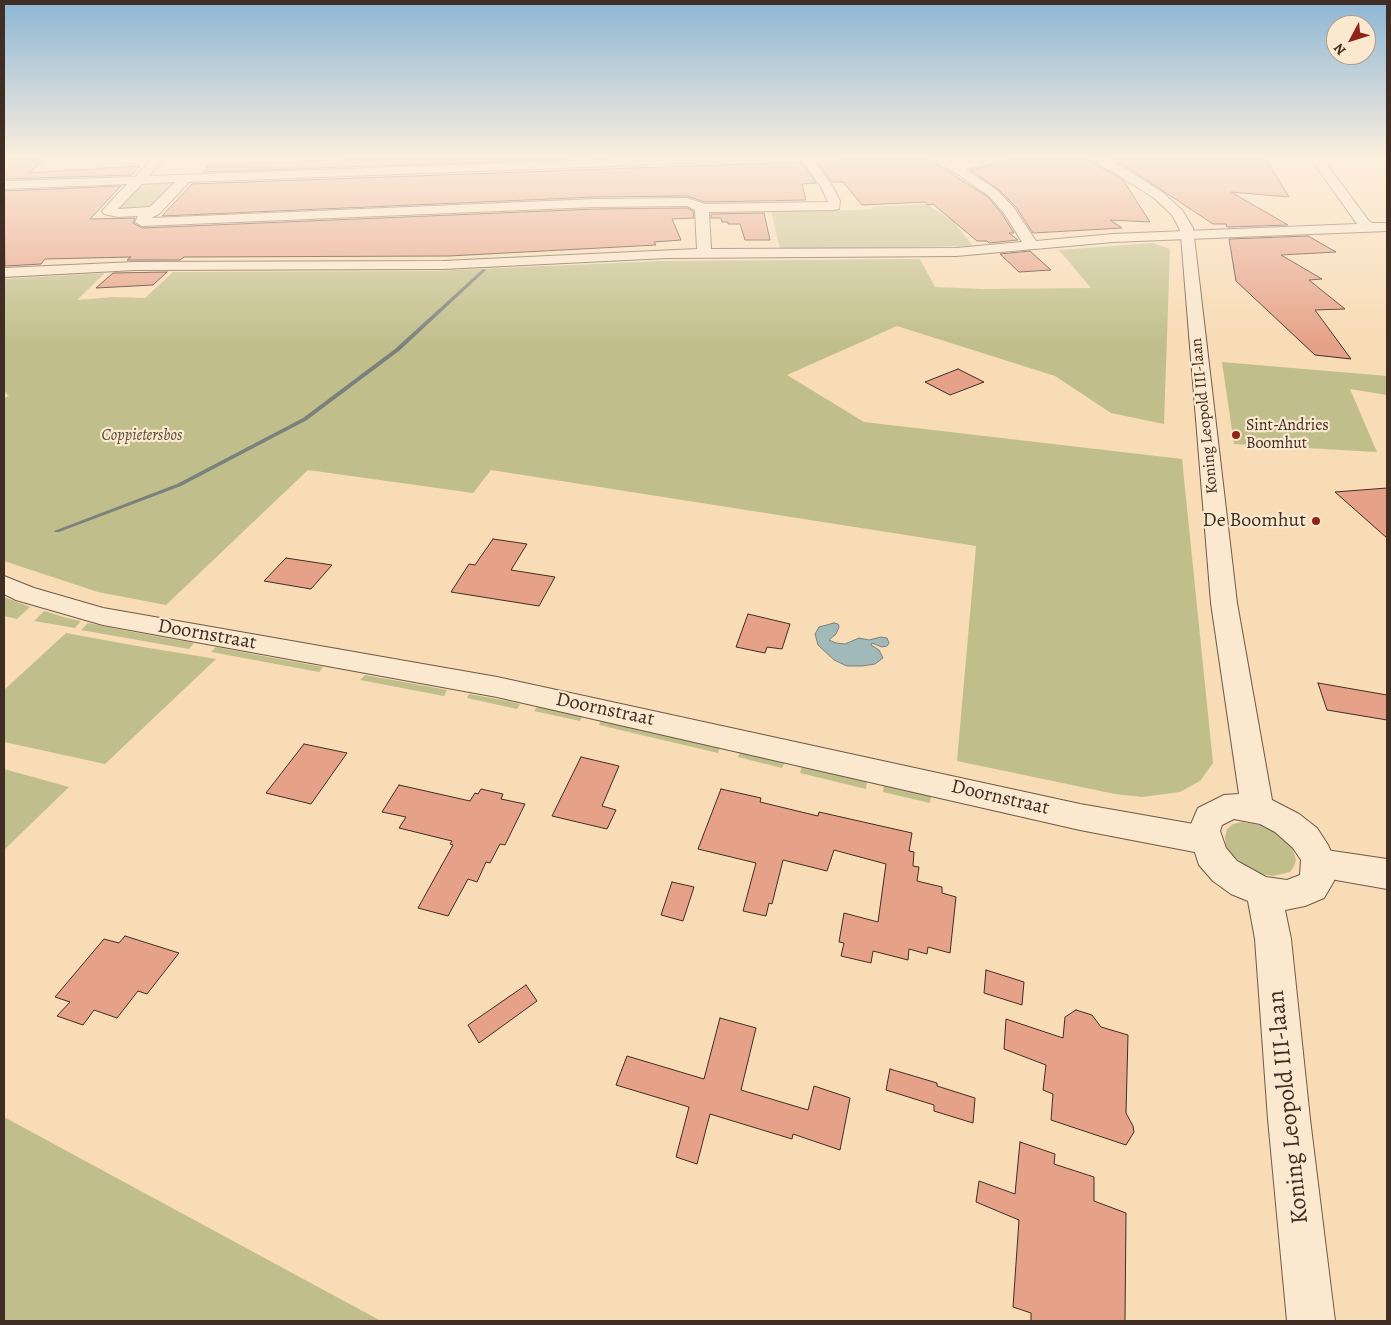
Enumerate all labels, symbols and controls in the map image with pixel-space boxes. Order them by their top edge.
north arrow [1326,15,1376,65]
text: N [1329,39,1350,59]
street label: Koning Leopold III-laan [1187,337,1223,495]
place label: Sint-Andries Boomhut [1246,416,1329,454]
park label: Coppietersbos [102,426,182,446]
marker: Sint-Andries Boomhut [1230,429,1242,441]
place label: De Boomhut [1203,509,1306,533]
marker: De Boomhut [1310,515,1322,527]
street label: Doornstraat [156,615,258,655]
street label: Doornstraat [554,688,656,732]
street label: Doornstraat [949,775,1051,821]
street label: Koning Leopold III-laan [1262,989,1316,1225]

